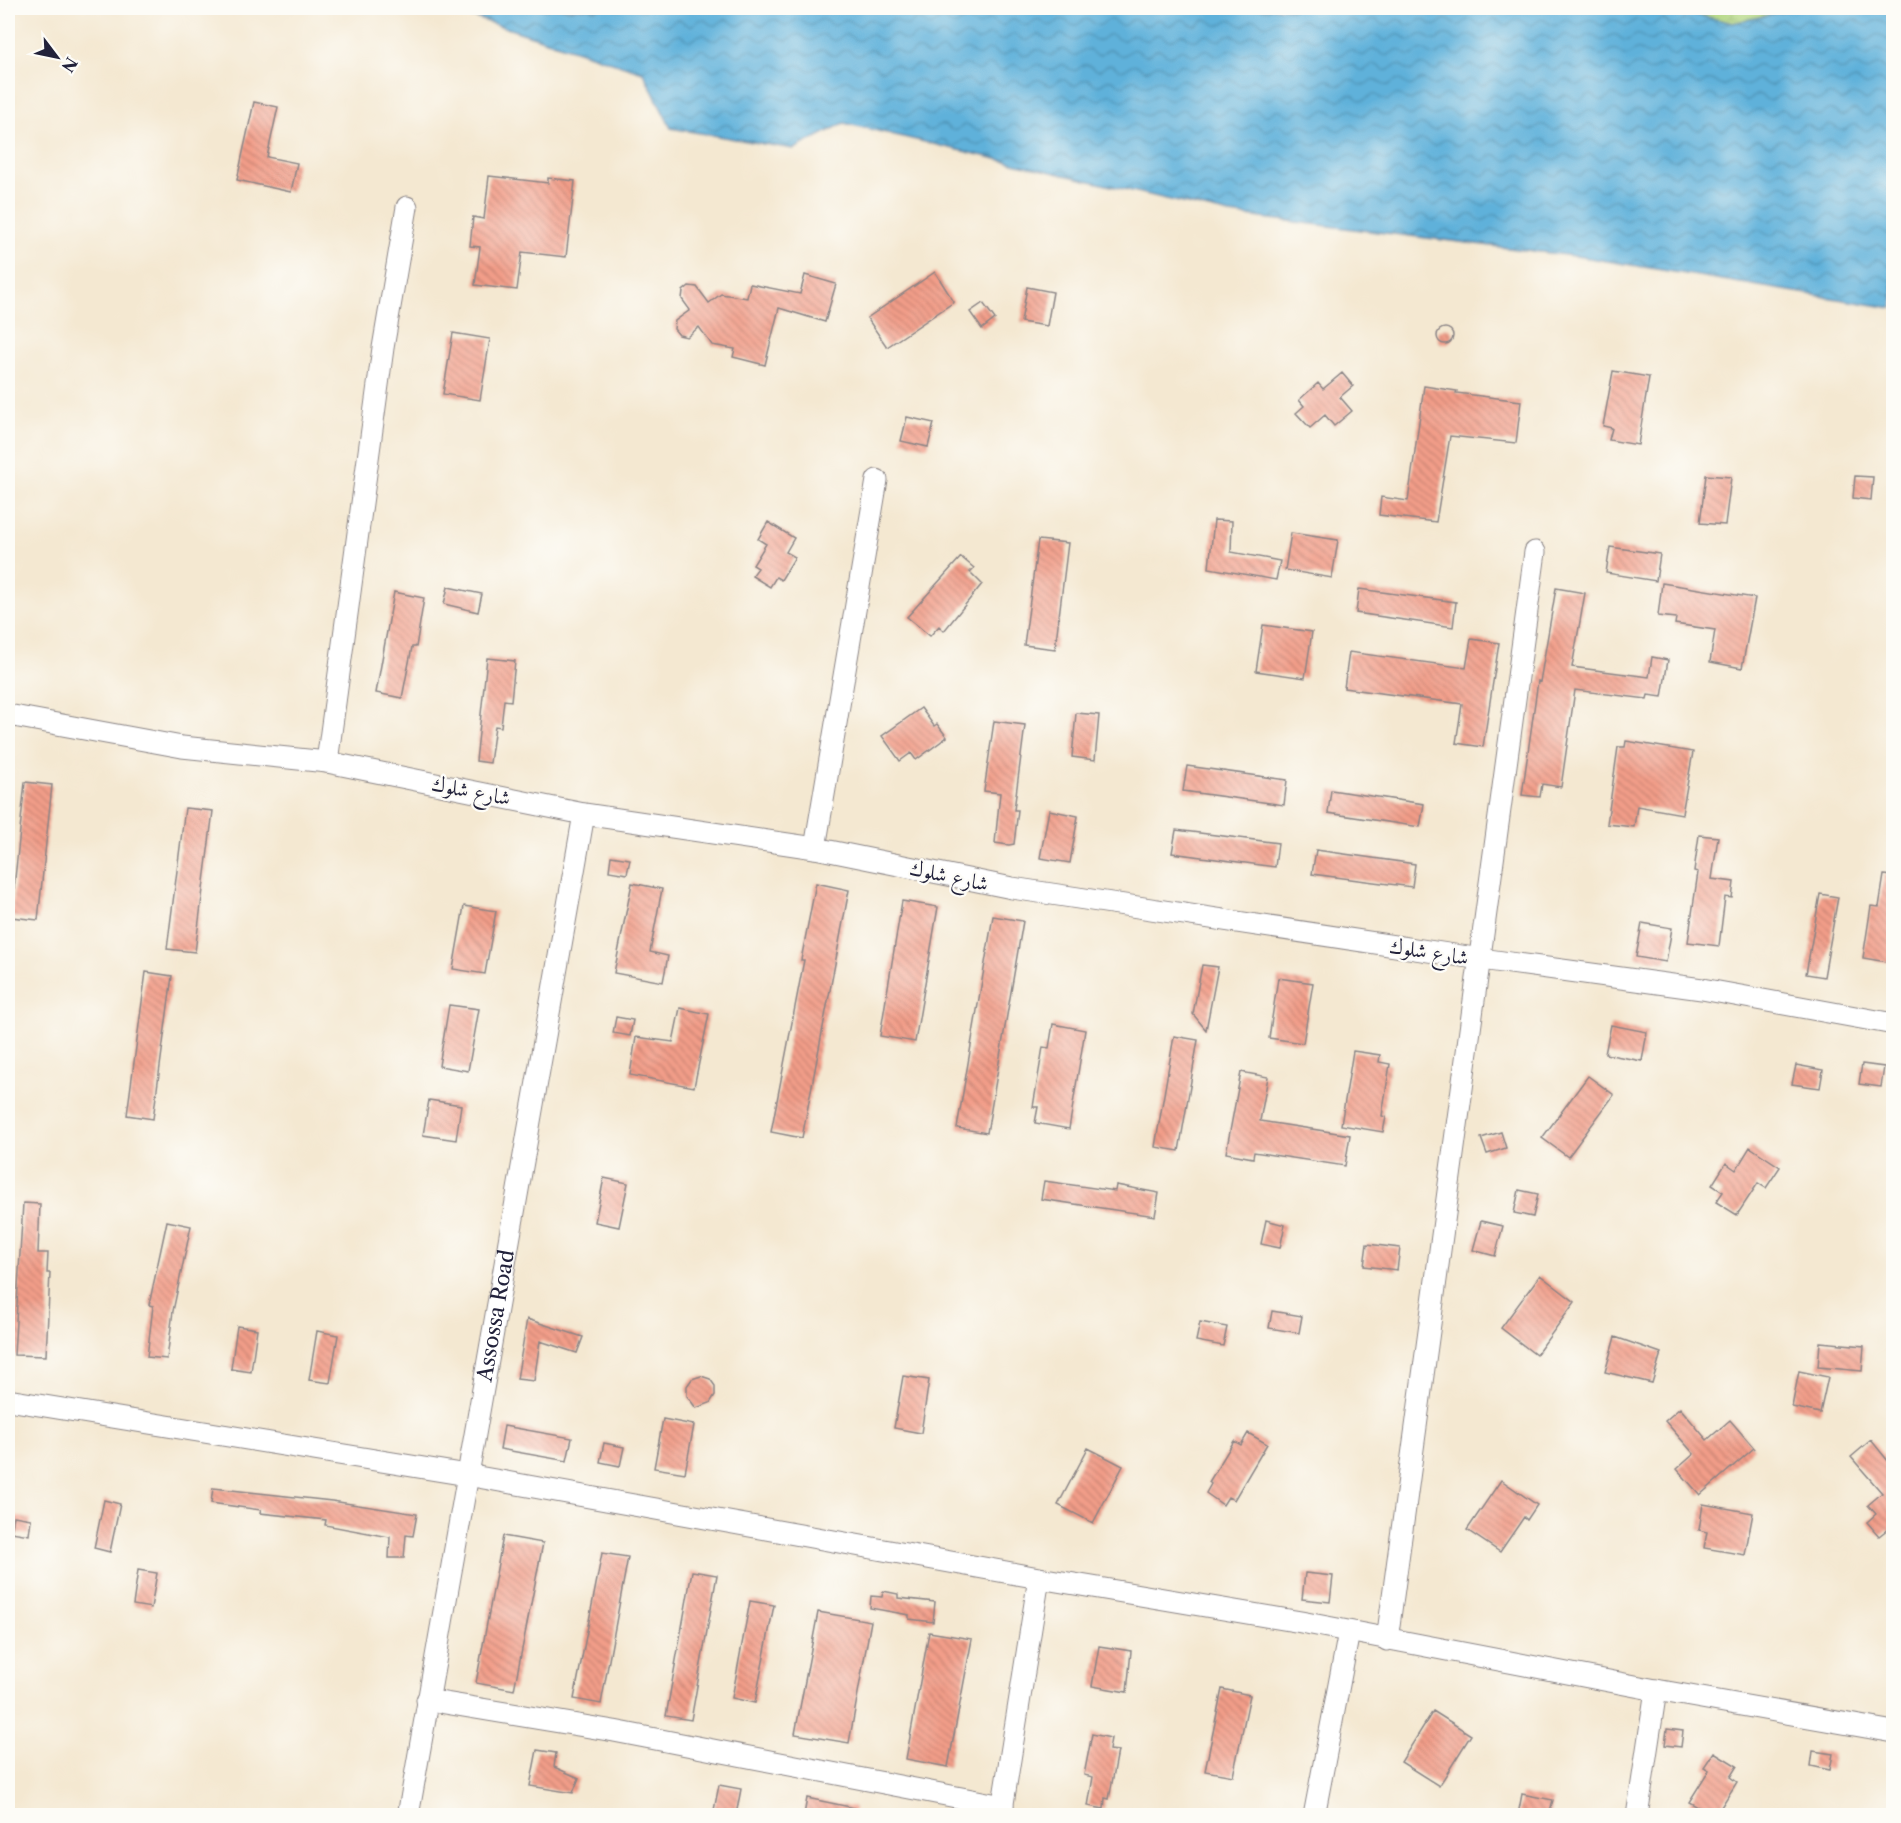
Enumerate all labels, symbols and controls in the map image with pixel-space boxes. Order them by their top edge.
north arrow [27,27,87,87]
text: N [58,54,82,76]
street label: شارع شلوك [428,771,513,816]
street label: شارع شلوك [906,855,991,902]
street label: شارع شلوك [1387,933,1470,976]
street label: Assossa Road [471,1247,519,1384]

